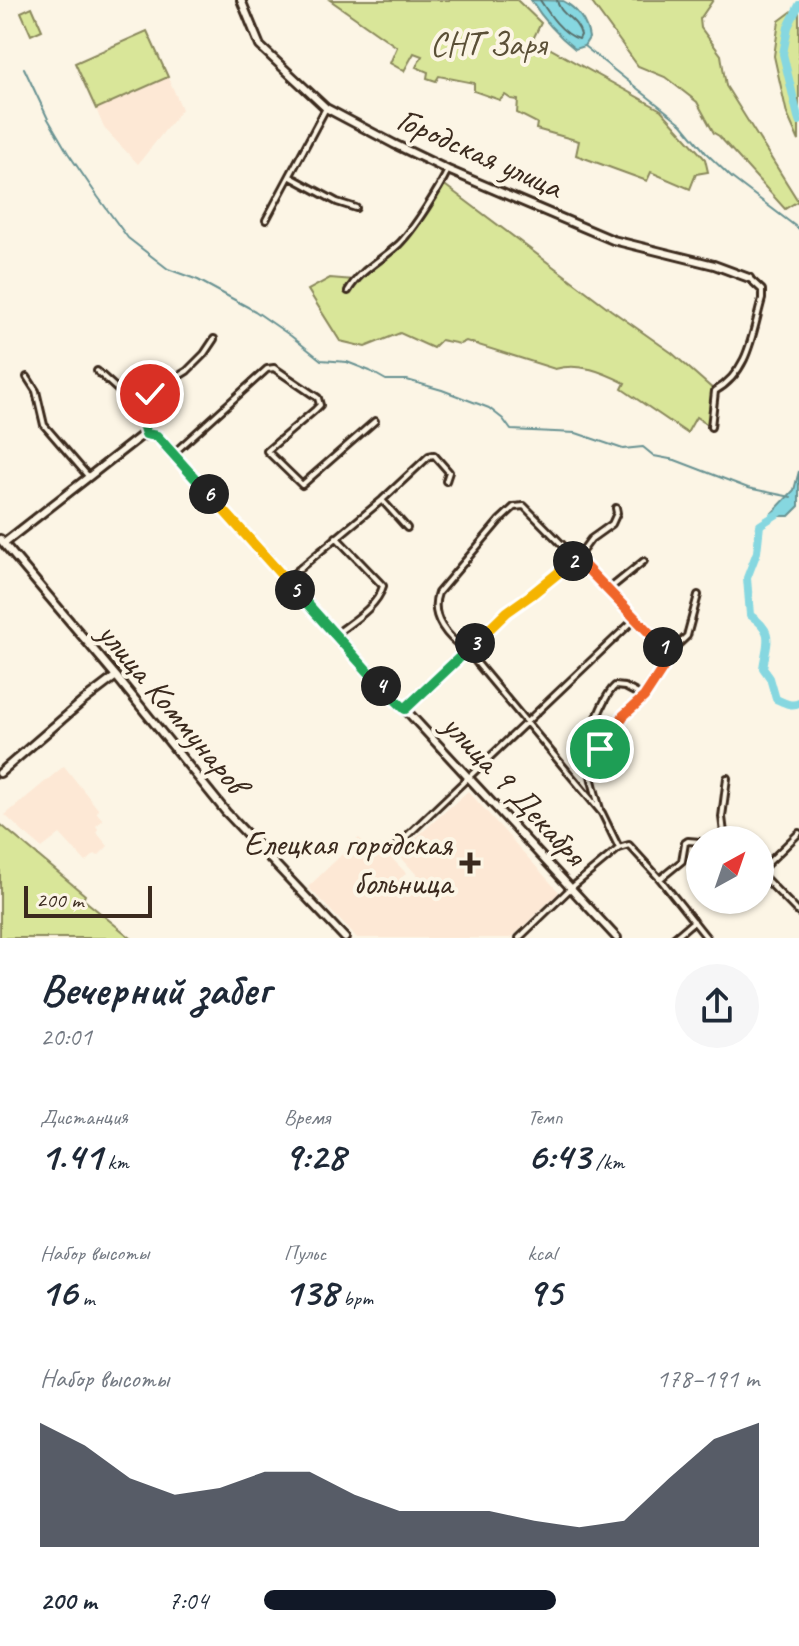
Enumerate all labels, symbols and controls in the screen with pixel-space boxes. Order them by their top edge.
park label: СНТ Заря [430,22,549,65]
street label: Городская улица [391,97,571,209]
pin [116,360,184,428]
icon: check [128,372,172,416]
pin: 6 [189,474,229,514]
text: 6 [204,480,214,508]
pin: 2 [553,541,593,581]
text: 2 [568,547,578,575]
pin: 5 [275,570,315,610]
text: 5 [290,576,300,604]
street label: улица Коммунаров [87,611,262,808]
pin: 3 [455,623,495,663]
pin: 1 [643,627,683,667]
text: 3 [470,629,480,657]
text: 1 [658,633,668,661]
pin: 4 [361,666,401,706]
text: 4 [376,672,386,700]
street label: улица 9 Декабря [432,703,598,876]
pin [566,715,634,783]
icon: arrive [578,727,622,771]
place label: Елецкая городская больница [244,822,455,904]
north arrow [686,826,774,914]
map controls [686,826,774,914]
marker: Елецкая городская больница [459,852,481,874]
scale bar [24,882,152,918]
text: 200 m [36,886,83,914]
text: Вечерний забег [40,962,270,1017]
button: share [675,964,759,1048]
text: 20:01 [40,1020,92,1053]
text: Дистанция [40,1103,128,1131]
text: Время [284,1103,330,1131]
text: Темп [527,1103,563,1131]
text: 1.41 [40,1131,102,1181]
text: 9:28 [284,1131,345,1181]
text: 6:43 [527,1131,590,1181]
text: km [102,1148,129,1176]
text: /km [590,1148,624,1176]
text: Набор высоты [40,1239,149,1267]
text: Пульс [284,1239,326,1267]
text: kcal [527,1239,556,1267]
text: 16 [40,1267,77,1317]
text: 138 [284,1267,338,1317]
text: 95 [527,1267,562,1317]
text: m [77,1284,95,1312]
text: bpm [338,1284,373,1312]
text: Набор высоты [40,1362,169,1395]
text: 178–191 m [656,1362,759,1395]
text: 200 m [40,1584,96,1617]
text: 7:04 [168,1584,208,1617]

